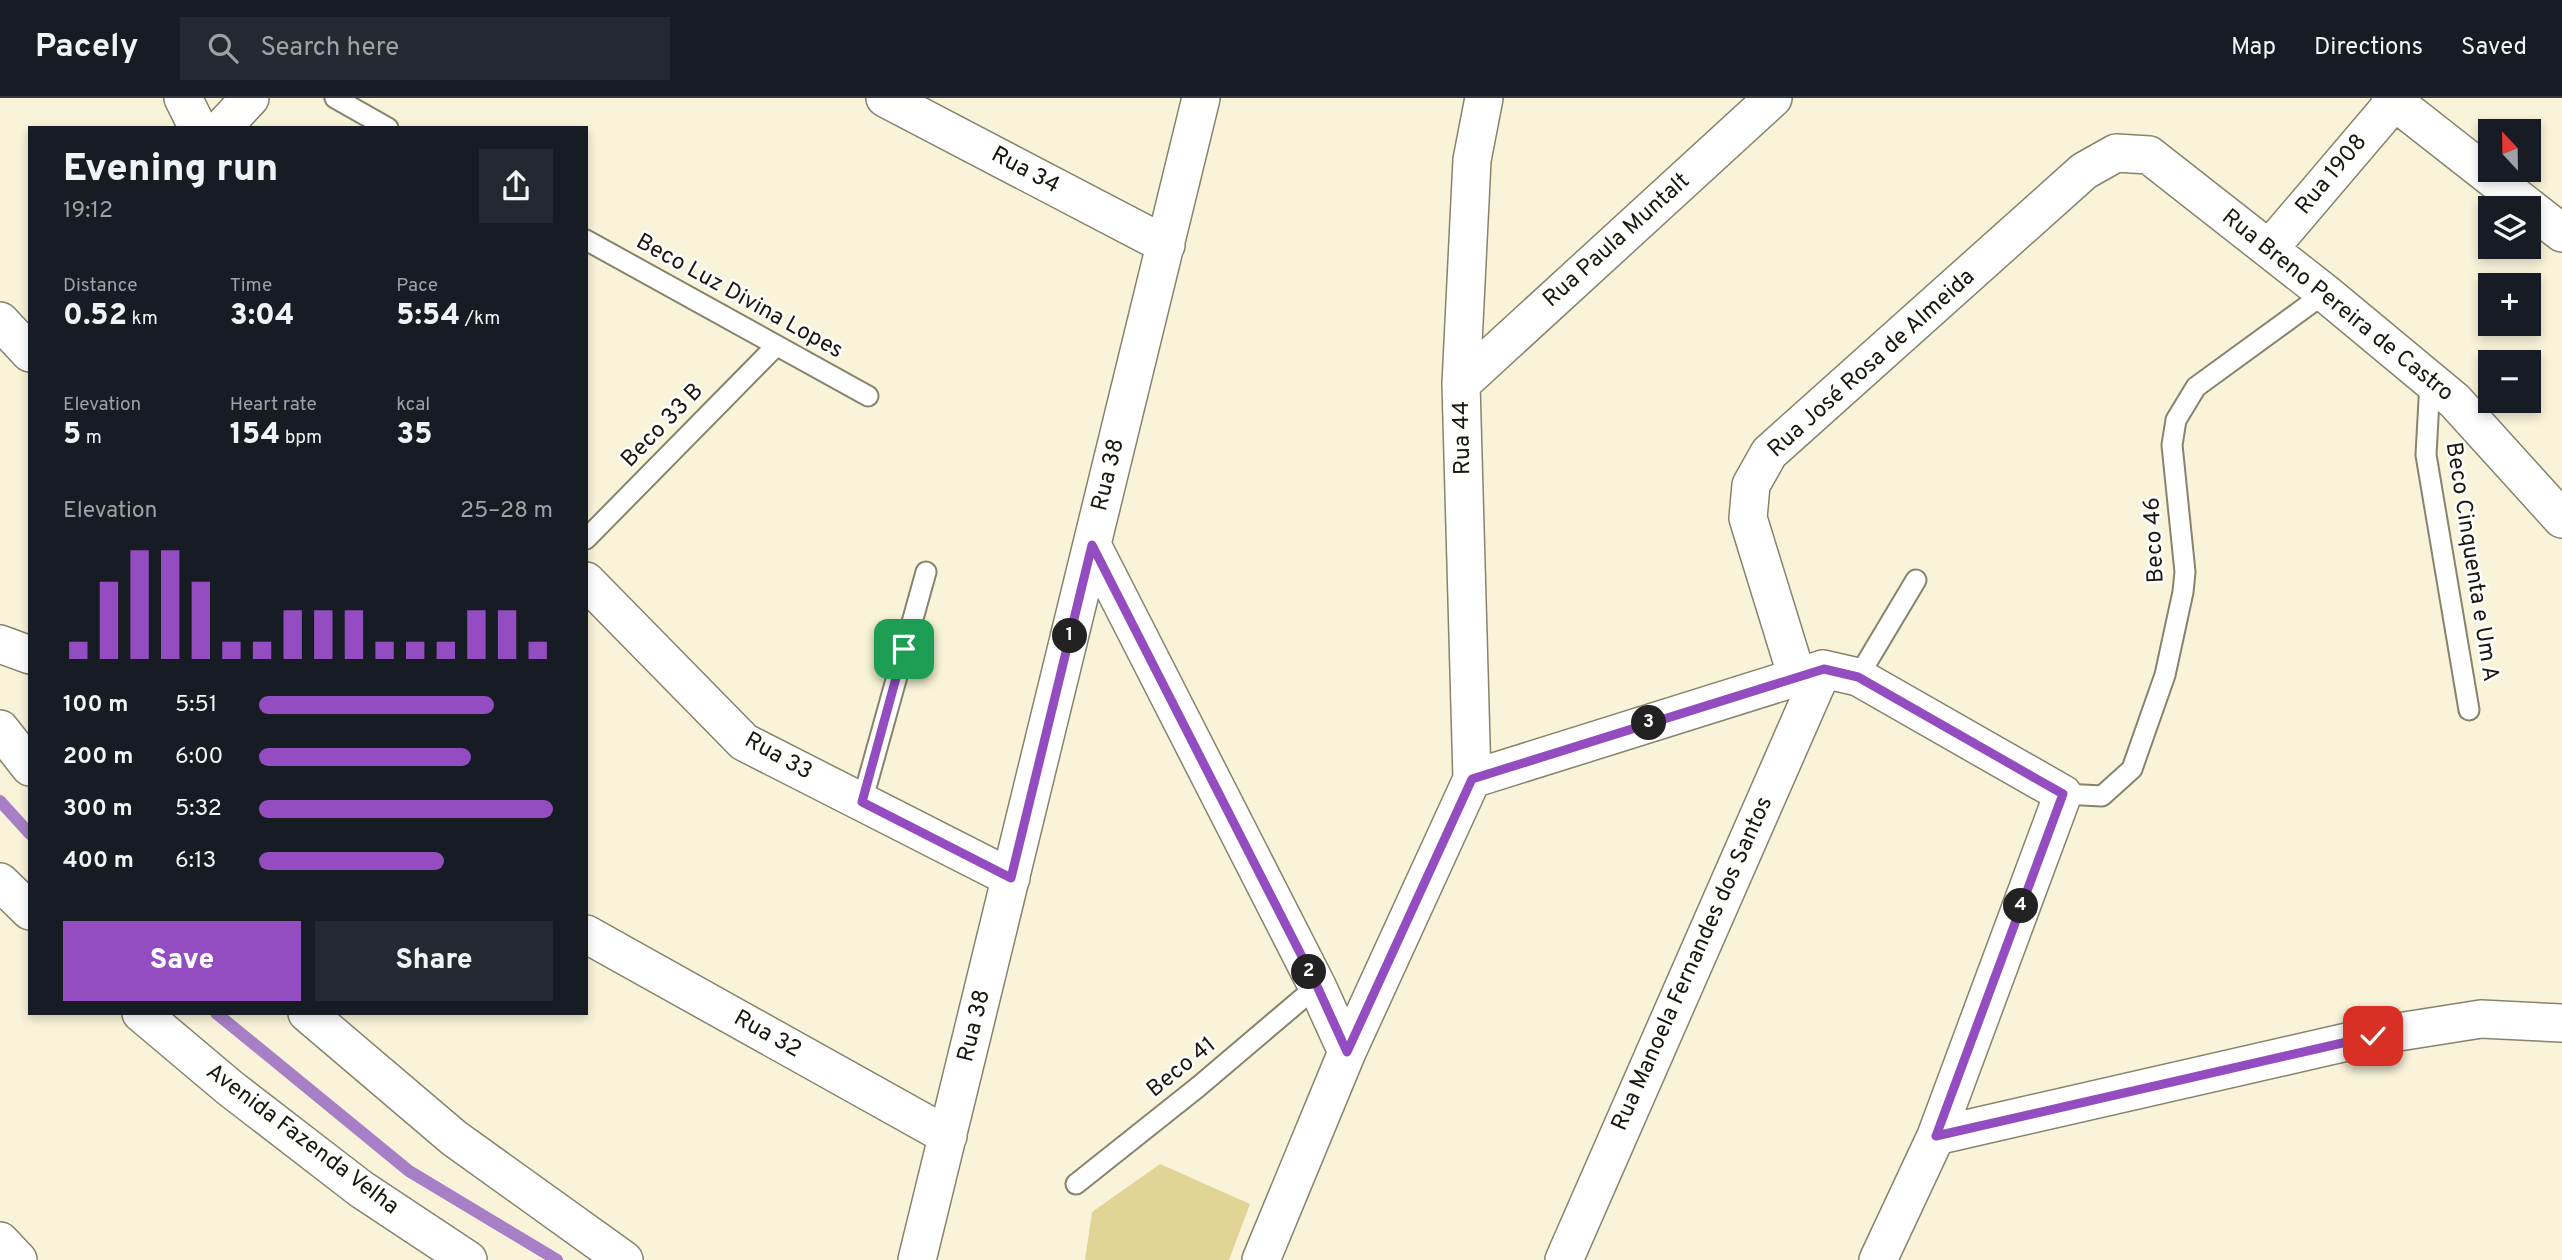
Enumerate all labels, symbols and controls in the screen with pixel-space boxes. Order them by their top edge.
search box [180,17,670,80]
text: Pacely [35,27,138,69]
icon: search [204,29,242,67]
text: Search here [260,32,399,65]
text: Map [2231,33,2276,63]
text: Directions [2314,33,2423,63]
text: Saved [2461,33,2527,63]
north arrow [2478,119,2541,182]
map controls [2478,119,2541,413]
street label: Rua 1908 [2290,129,2374,221]
street label: Rua 34 [986,141,1064,201]
text: Evening run [63,146,278,195]
button: share [479,149,553,223]
street label: Rua Paula Muntalt [1538,167,1696,315]
button: layers [2478,196,2541,259]
text: 19:12 [63,197,113,226]
street label: Rua Breno Pereira de Castro [2215,203,2459,409]
street label: Beco Luz Divina Lopes [630,228,848,366]
street label: Rua José Rosa de Almeida [1762,263,1982,465]
button: + [2478,273,2541,336]
text: Distance [63,274,138,298]
text: Time [230,274,272,298]
text: Pace [396,274,438,298]
text: 0.52 [63,298,127,335]
text: 3:04 [230,298,295,335]
text: 5:54 [396,298,460,335]
text: km [127,307,158,331]
text: /km [460,307,500,331]
button: − [2478,350,2541,413]
street label: Beco 33 B [616,378,710,474]
text: Elevation [63,393,141,417]
text: Heart rate [230,393,317,417]
text: kcal [396,393,430,417]
street label: Rua 44 [1448,401,1478,475]
text: 5 [63,417,81,454]
text: 154 [230,417,280,454]
text: 35 [396,417,433,454]
text: m [81,426,102,450]
text: bpm [280,426,322,450]
street label: Rua 38 [1086,436,1132,514]
street label: Beco Cinquenta e Um A [2438,440,2504,684]
street label: Beco 46 [2138,496,2172,584]
text: Elevation [63,497,158,526]
text: 25–28 m [460,497,553,526]
pin: 1 [1052,618,1088,654]
pin [874,619,934,679]
text: 1 [1066,623,1073,647]
icon: arrive [885,630,923,668]
text: 100 m [63,691,128,720]
text: 5:51 [175,691,217,720]
pin: 3 [1632,706,1666,740]
text: 3 [1643,710,1654,734]
street label: Rua 33 [739,727,817,787]
text: 200 m [63,743,133,772]
text: 6:00 [175,743,223,772]
street label: Rua Manoela Fernandes dos Santos [1606,792,1780,1136]
text: 300 m [63,795,133,824]
text: 5:32 [175,795,222,824]
text: 400 m [63,847,134,876]
text: 6:13 [175,847,216,876]
pin: 4 [2004,888,2038,924]
text: 4 [2014,893,2027,917]
button: Save [63,921,301,1001]
button: Share [315,921,553,1001]
pin: 2 [1292,954,1326,990]
text: 2 [1303,959,1314,983]
street label: Rua 38 [952,987,998,1065]
street label: Rua 32 [728,1005,806,1065]
pin [2343,1006,2403,1066]
icon: check [2354,1017,2392,1055]
street label: Beco 41 [1141,1031,1223,1105]
street label: Avenida Fazenda Velha [200,1058,404,1222]

